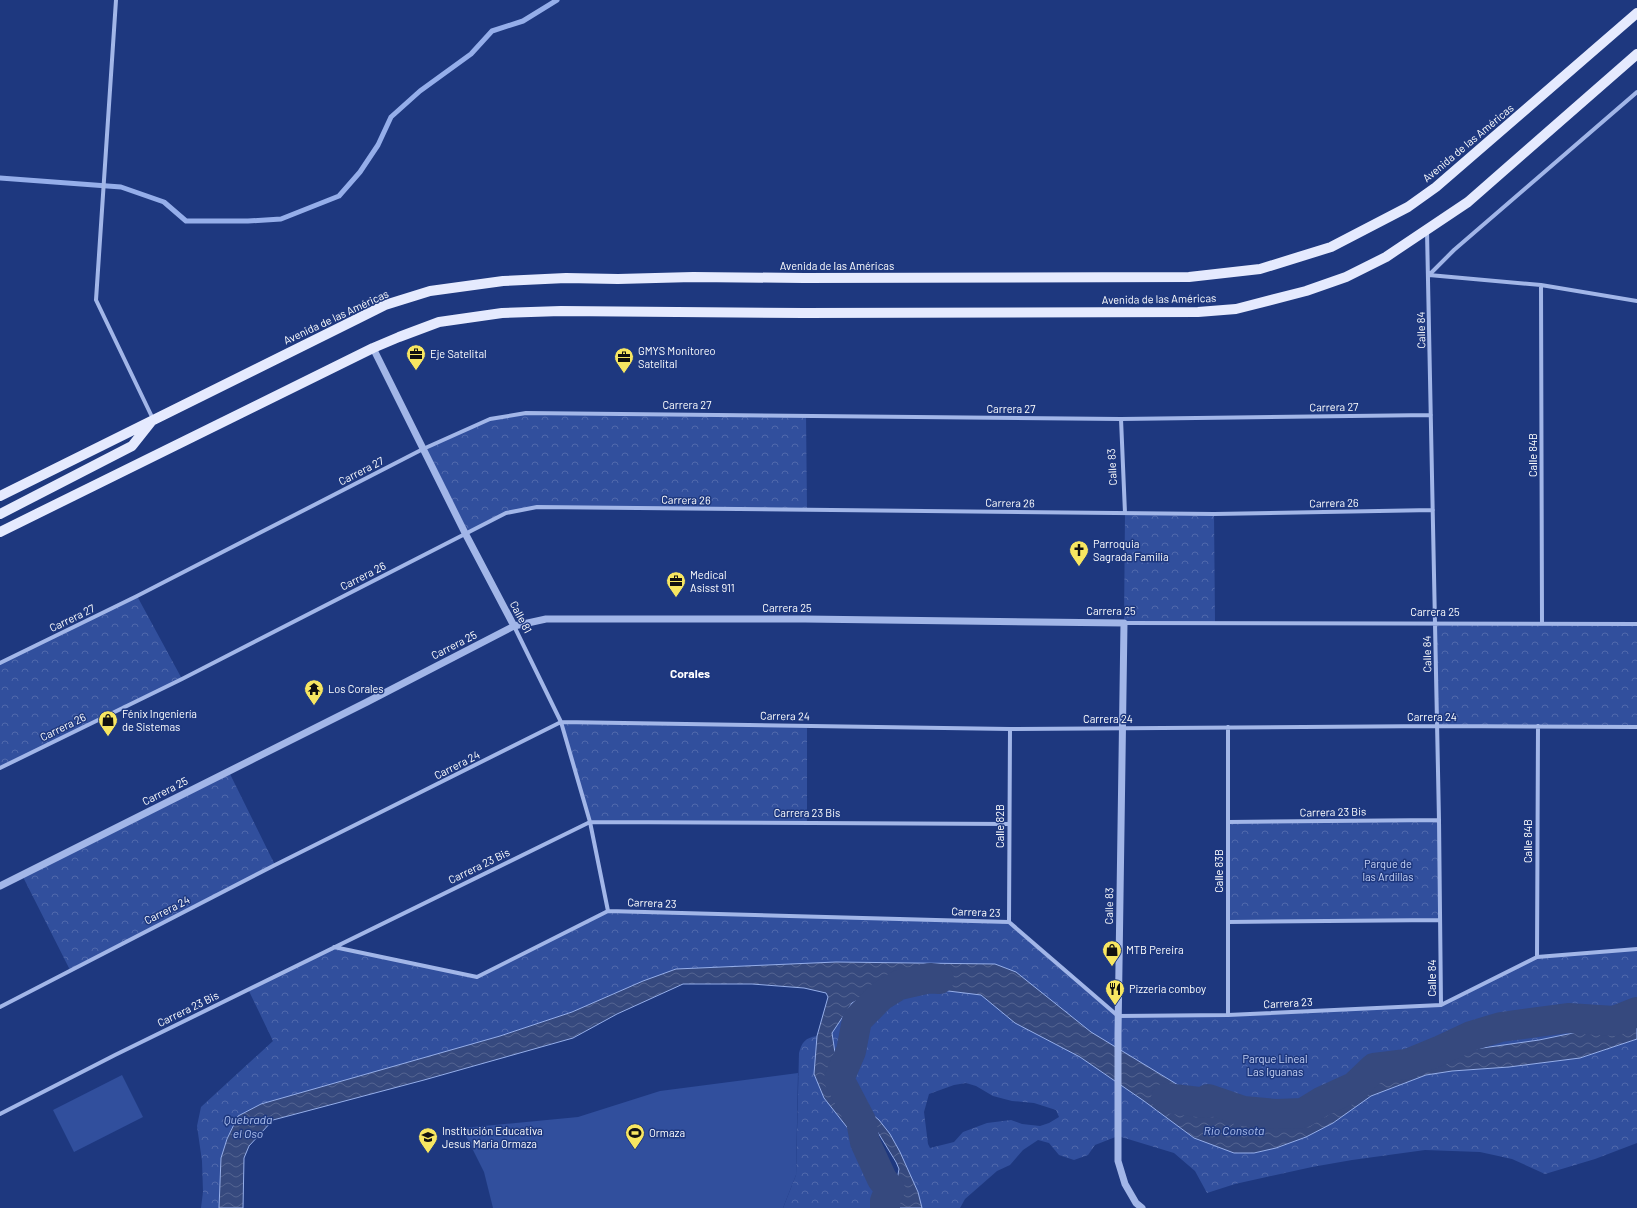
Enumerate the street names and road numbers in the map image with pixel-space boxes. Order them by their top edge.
street label: Avenida de las Américas [1420,101,1516,184]
street label: Avenida de las Américas [780,259,894,272]
street label: Avenida de las Américas [281,286,390,347]
street label: Avenida de las Américas [1102,291,1216,306]
street label: Calle 84 [1414,311,1427,349]
street label: Carrera 27 [663,398,711,411]
street label: Carrera 27 [1309,400,1359,413]
street label: Carrera 27 [987,402,1035,415]
street label: Calle 84B [1526,433,1539,477]
street label: Calle 83 [1104,448,1119,486]
street label: Carrera 27 [336,454,386,487]
street label: Carrera 26 [661,493,711,506]
street label: Carrera 26 [985,496,1035,509]
street label: Carrera 26 [1309,496,1359,509]
street label: Carrera 26 [338,558,388,593]
street label: Calle 81 [508,598,535,635]
street label: Carrera 27 [47,601,97,634]
street label: Carrera 25 [762,601,812,614]
street label: Carrera 25 [1086,604,1136,617]
street label: Carrera 25 [1410,605,1460,618]
street label: Carrera 25 [429,627,479,662]
street label: Calle 84 [1420,635,1433,673]
street label: Carrera 24 [760,709,810,722]
street label: Carrera 26 [38,710,88,743]
street label: Carrera 24 [1407,710,1457,723]
street label: Carrera 24 [1083,712,1133,725]
street label: Carrera 24 [432,747,482,782]
street label: Carrera 25 [140,773,190,808]
street label: Calle 82B [993,804,1006,848]
street label: Carrera 23 Bis [1300,804,1366,819]
street label: Carrera 23 Bis [774,806,840,819]
street label: Calle 84B [1521,819,1534,863]
street label: Carrera 23 Bis [446,845,512,886]
street label: Calle 83B [1212,849,1225,893]
street label: Calle 83 [1102,888,1115,924]
street label: Carrera 24 [142,892,192,927]
street label: Carrera 23 [627,895,677,910]
street label: Carrera 23 [951,904,1001,919]
street label: Calle 84 [1425,959,1438,997]
street label: Carrera 23 Bis [155,988,221,1029]
street label: Carrera 23 [1263,995,1313,1010]

